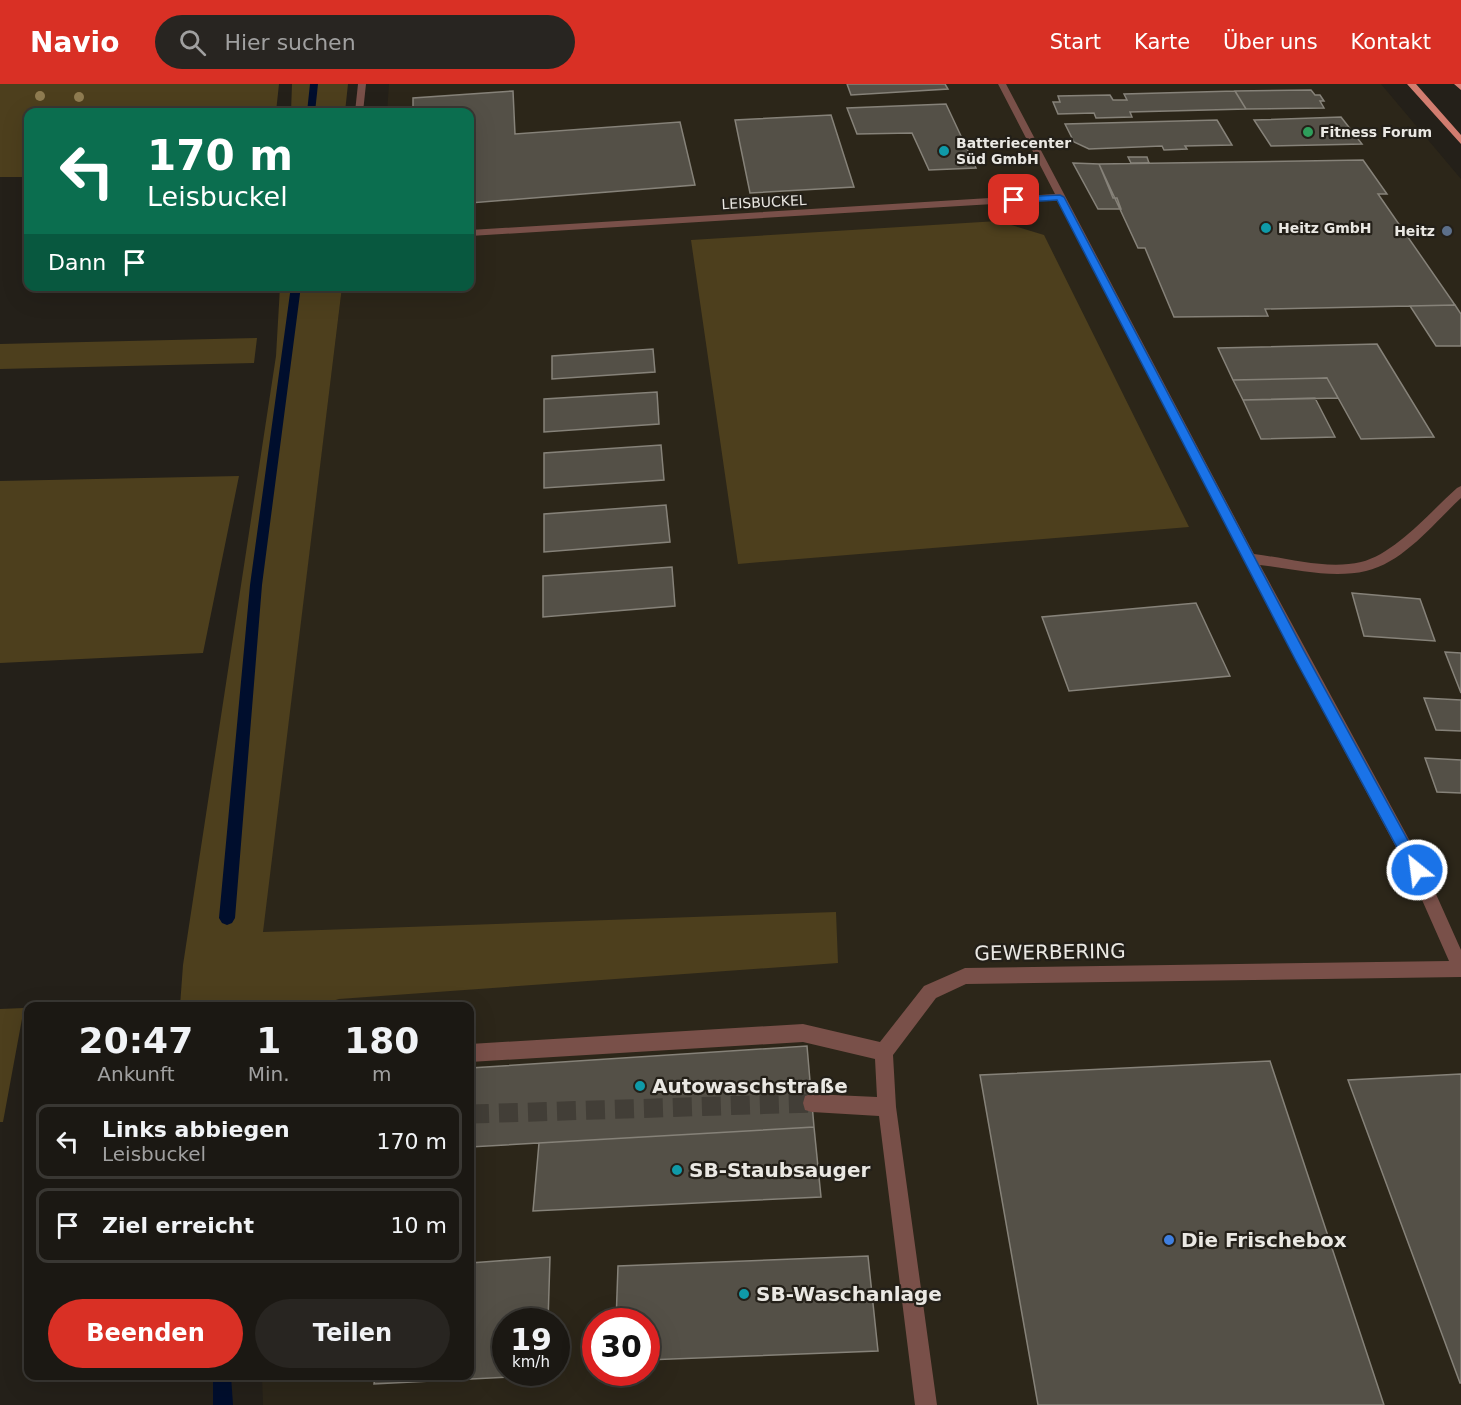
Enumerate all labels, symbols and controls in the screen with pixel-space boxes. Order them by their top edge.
search box [155,15,575,69]
text: Navio [30,26,119,59]
icon: search [176,26,209,59]
text: Hier suchen [224,30,356,55]
text: Start [1050,30,1101,54]
text: Karte [1134,30,1190,54]
text: Über uns [1223,30,1318,54]
text: Kontakt [1351,30,1431,54]
place label: Fitness Forum [1320,124,1432,140]
marker: Fitness Forum [1301,125,1315,139]
text: 170 m [147,131,293,180]
icon: left [48,132,126,210]
place label: Batteriecenter Süd GmbH [956,135,1071,167]
marker: Batteriecenter Süd GmbH [937,144,951,158]
pin [988,174,1039,225]
text: Leisbuckel [147,181,288,212]
icon: arrive [997,183,1030,216]
street label: LEISBUCKEL [721,192,807,212]
place label: Heitz GmbH [1278,220,1372,236]
marker: Heitz GmbH [1259,221,1273,235]
place label: Heitz [1394,223,1435,239]
marker: Heitz [1440,224,1454,238]
icon: arrive [118,246,151,279]
text: Dann [48,250,106,275]
position arrow [1385,838,1449,902]
street label: GEWERBERING [974,939,1126,965]
text: 20:47 [79,1020,193,1061]
text: 1 [256,1020,281,1061]
text: 180 [344,1020,419,1061]
text: Ankunft [97,1062,175,1086]
text: Min. [248,1062,290,1086]
text: m [372,1062,392,1086]
place label: Autowaschstraße [652,1074,848,1098]
marker: Autowaschstraße [633,1079,647,1093]
text: Links abbiegen [102,1117,290,1142]
icon: left [51,1125,84,1158]
text: 170 m [377,1129,447,1154]
text: Leisbuckel [102,1142,206,1166]
place label: SB-Staubsauger [689,1158,870,1182]
marker: SB-Staubsauger [670,1163,684,1177]
icon: arrive [51,1209,84,1242]
text: Ziel erreicht [102,1213,254,1238]
text: 10 m [391,1213,447,1238]
place label: Die Frischebox [1181,1228,1347,1252]
marker: Die Frischebox [1162,1233,1176,1247]
place label: SB-Waschanlage [756,1282,942,1306]
marker: SB-Waschanlage [737,1287,751,1301]
button: Beenden [48,1299,243,1368]
button: Teilen [255,1299,450,1368]
speed limit sign: 30 [582,1308,660,1386]
text: 19 [510,1322,552,1357]
text: km/h [512,1353,550,1371]

